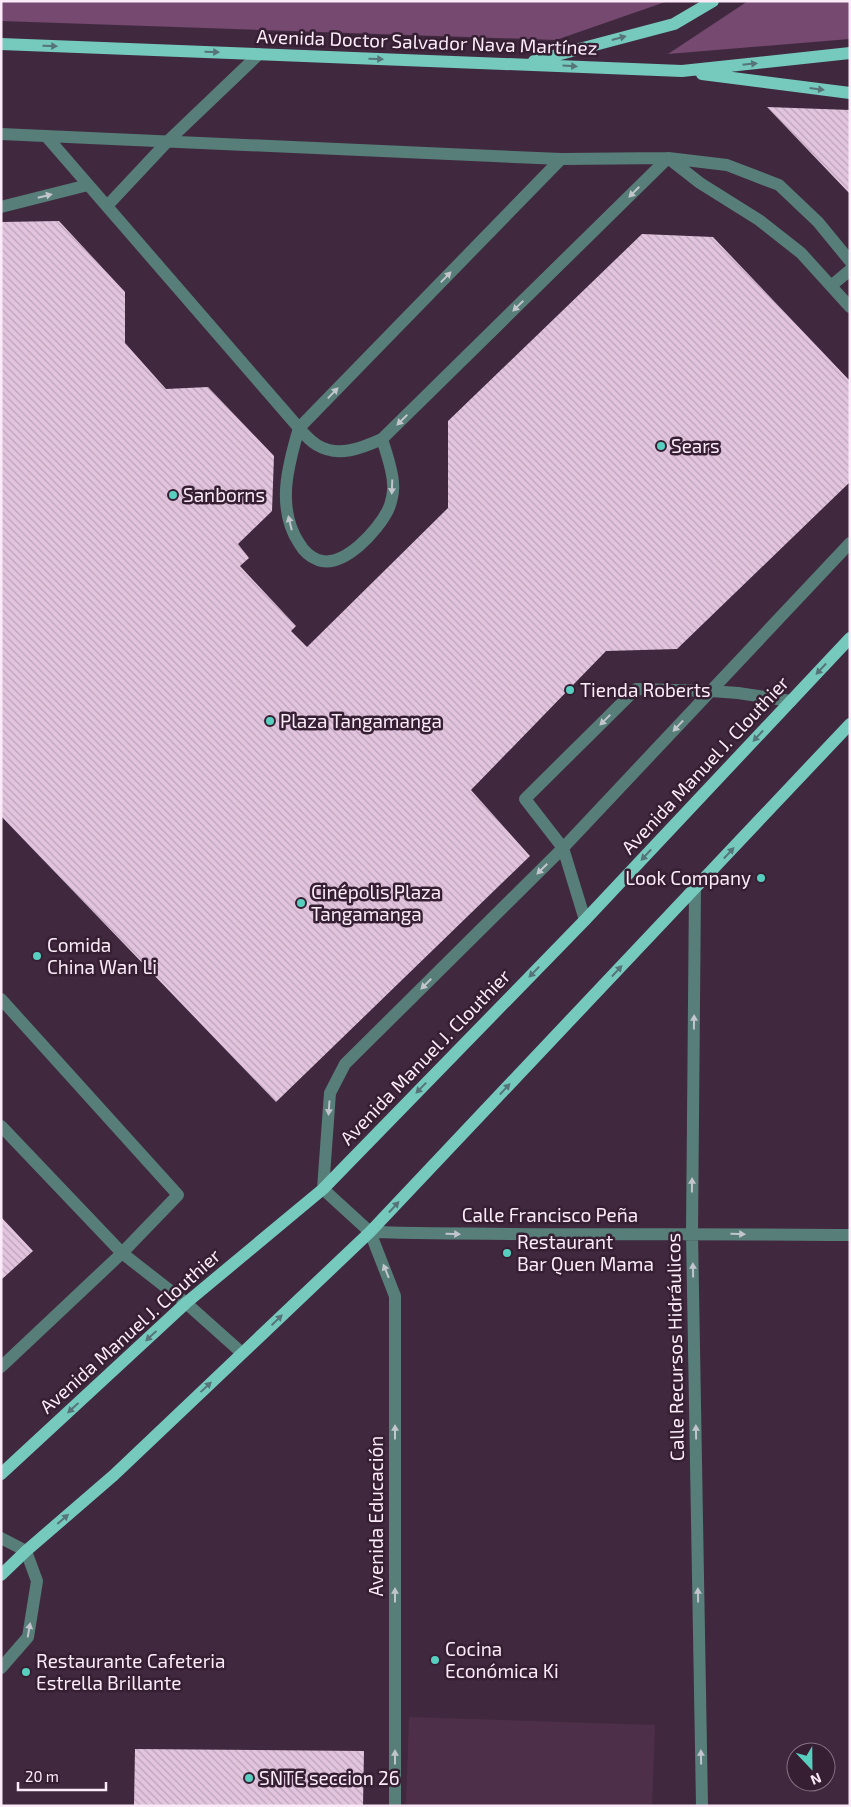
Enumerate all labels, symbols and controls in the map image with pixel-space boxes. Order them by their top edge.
street label: Avenida Doctor Salvador Nava Martínez [256,24,598,59]
one-way arrow [612,34,627,42]
one-way arrow [42,42,58,50]
one-way arrow [205,49,221,57]
one-way arrow [368,55,384,63]
one-way arrow [742,60,758,68]
one-way arrow [562,63,578,71]
one-way arrow [809,85,825,93]
one-way arrow [628,186,640,198]
one-way arrow [37,192,52,200]
one-way arrow [440,271,452,283]
one-way arrow [512,300,524,312]
one-way arrow [327,388,339,400]
one-way arrow [396,414,408,426]
place label: Sears [671,434,720,457]
marker: Sears [655,440,667,452]
one-way arrow [388,479,396,495]
place label: Sanborns [183,483,265,506]
marker: Sanborns [167,489,179,501]
one-way arrow [286,516,294,531]
one-way arrow [815,663,826,676]
street label: Avenida Manuel J. Clouthier [616,671,793,858]
place label: Tienda Roberts [580,678,711,701]
marker: Tienda Roberts [564,684,576,696]
place label: Plaza Tangamanga [280,709,442,732]
one-way arrow [599,714,611,726]
marker: Plaza Tangamanga [264,715,276,727]
one-way arrow [672,720,684,732]
one-way arrow [752,730,764,742]
one-way arrow [723,847,735,859]
one-way arrow [640,848,652,860]
one-way arrow [536,863,548,875]
place label: Look Company [625,866,751,889]
marker: Look Company [755,872,767,884]
place label: Cinépolis Plaza Tangamanga [311,880,441,925]
marker: Cinépolis Plaza Tangamanga [295,897,307,909]
place label: Comida China Wan Li [47,933,157,978]
marker: Comida China Wan Li [31,950,43,962]
street label: Avenida Manuel J. Clouthier [335,964,515,1149]
one-way arrow [611,965,623,977]
one-way arrow [528,966,540,978]
one-way arrow [421,977,433,989]
one-way arrow [690,1014,698,1030]
one-way arrow [415,1082,427,1094]
one-way arrow [499,1083,511,1095]
one-way arrow [325,1101,333,1117]
one-way arrow [689,1176,697,1192]
one-way arrow [387,1201,399,1213]
street label: Calle Francisco Peña [462,1203,638,1226]
place label: Restaurant Bar Quen Mama [517,1230,654,1275]
one-way arrow [731,1230,747,1238]
one-way arrow [446,1231,462,1239]
street label: Calle Recursos Hidráulicos [661,1233,688,1461]
street label: Avenida Manuel J. Clouthier [35,1243,225,1418]
marker: Restaurant Bar Quen Mama [501,1247,513,1259]
one-way arrow [688,1261,696,1277]
one-way arrow [381,1264,389,1279]
one-way arrow [271,1314,283,1326]
one-way arrow [145,1330,157,1342]
one-way arrow [200,1381,212,1393]
one-way arrow [67,1402,79,1413]
one-way arrow [391,1424,399,1440]
one-way arrow [691,1424,699,1440]
street label: Avenida Educación [364,1436,387,1596]
one-way arrow [57,1513,70,1524]
one-way arrow [391,1586,399,1602]
one-way arrow [694,1586,702,1602]
one-way arrow [26,1621,34,1637]
place label: Cocina Económica Ki [445,1637,559,1682]
place label: Restaurante Cafeteria Estrella Brillante [36,1649,226,1694]
marker: Cocina Económica Ki [429,1654,441,1666]
marker: Restaurante Cafeteria Estrella Brillante [20,1666,32,1678]
north arrow [786,1742,836,1792]
one-way arrow [391,1749,399,1765]
one-way arrow [697,1749,705,1765]
scale bar [18,1760,105,1792]
place label: SNTE seccion 26 [259,1766,400,1789]
text: 20 m [25,1767,59,1785]
text: N [808,1770,824,1789]
marker: SNTE seccion 26 [243,1772,255,1784]

